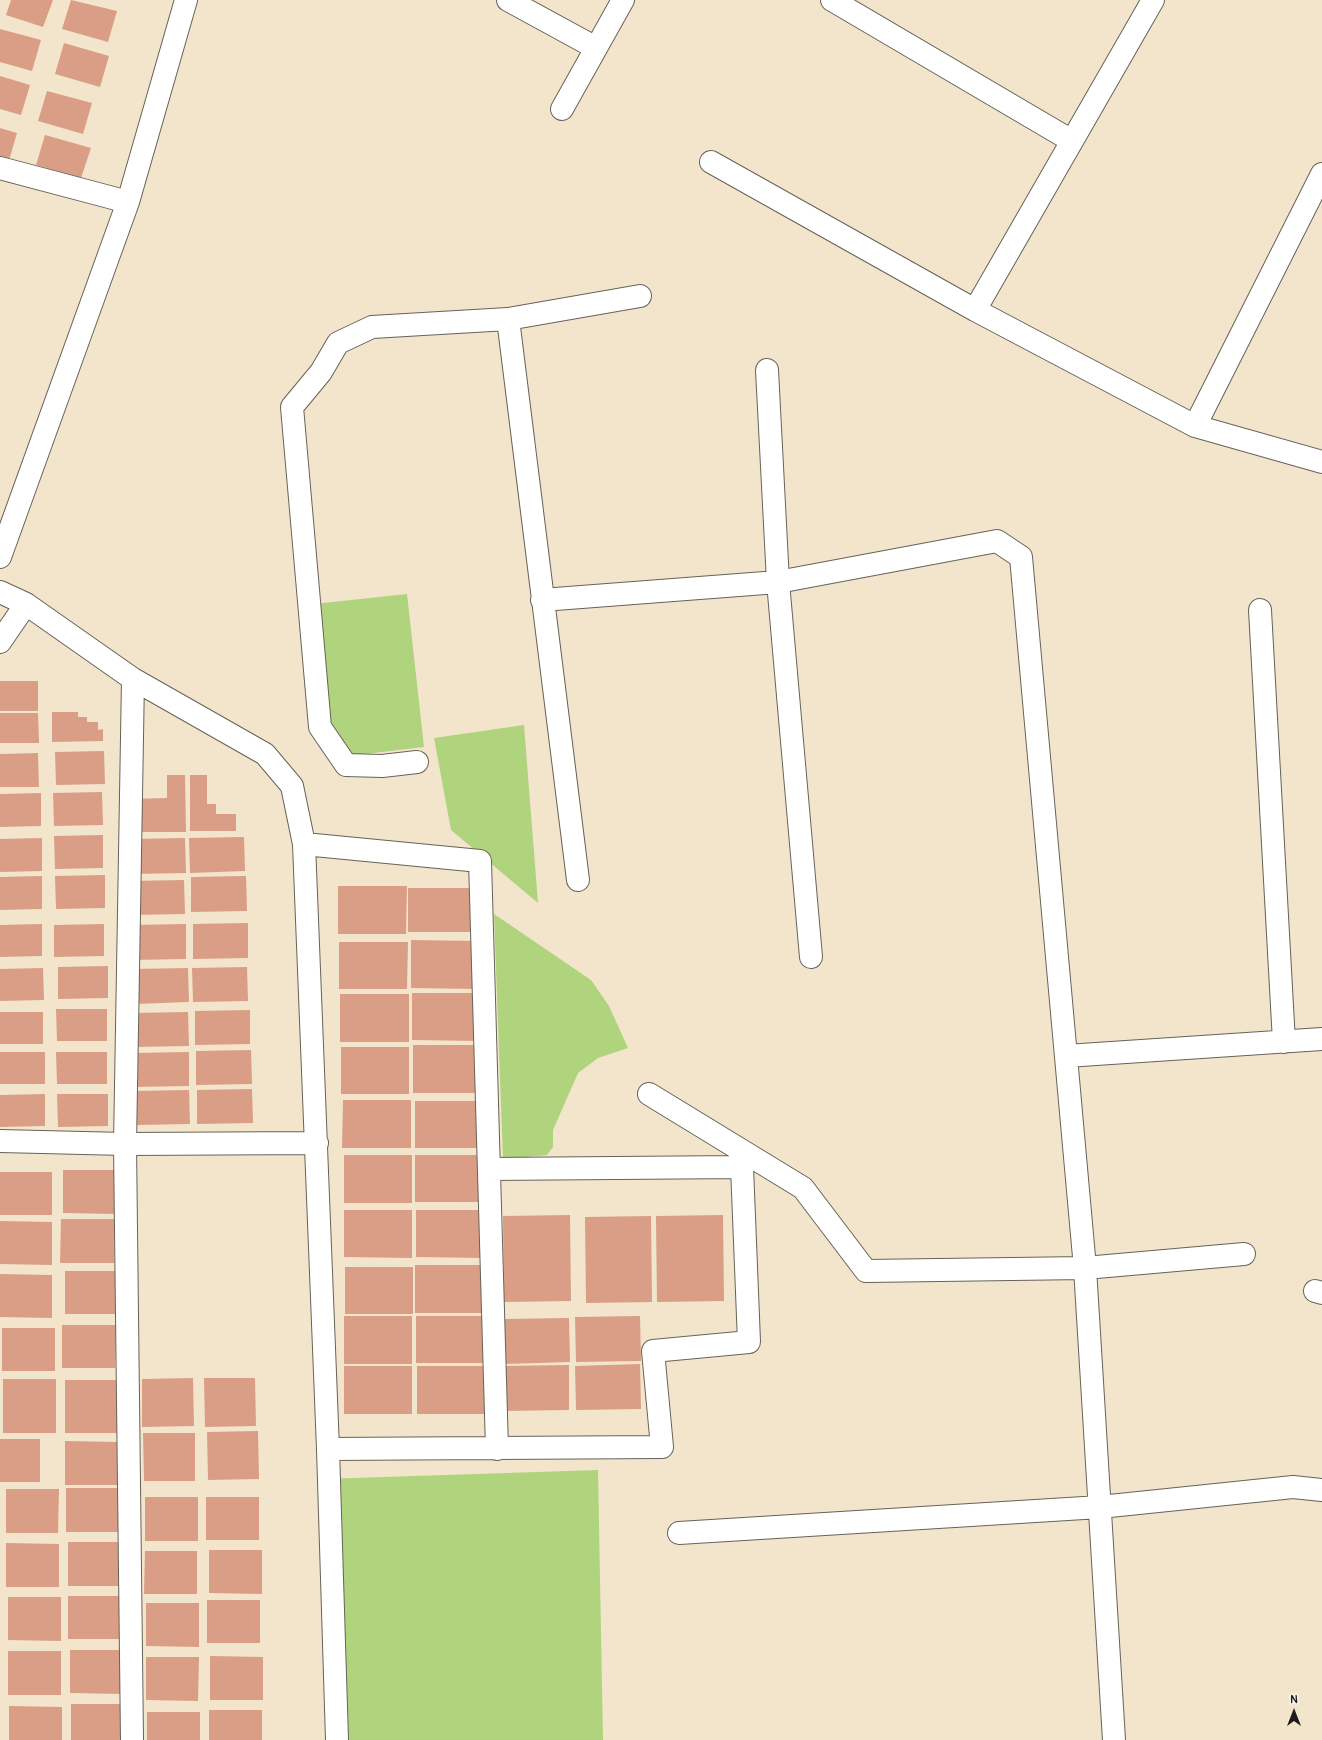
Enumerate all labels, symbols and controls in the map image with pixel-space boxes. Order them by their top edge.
north arrow [1274,1692,1314,1732]
text: N [1290,1693,1298,1706]

